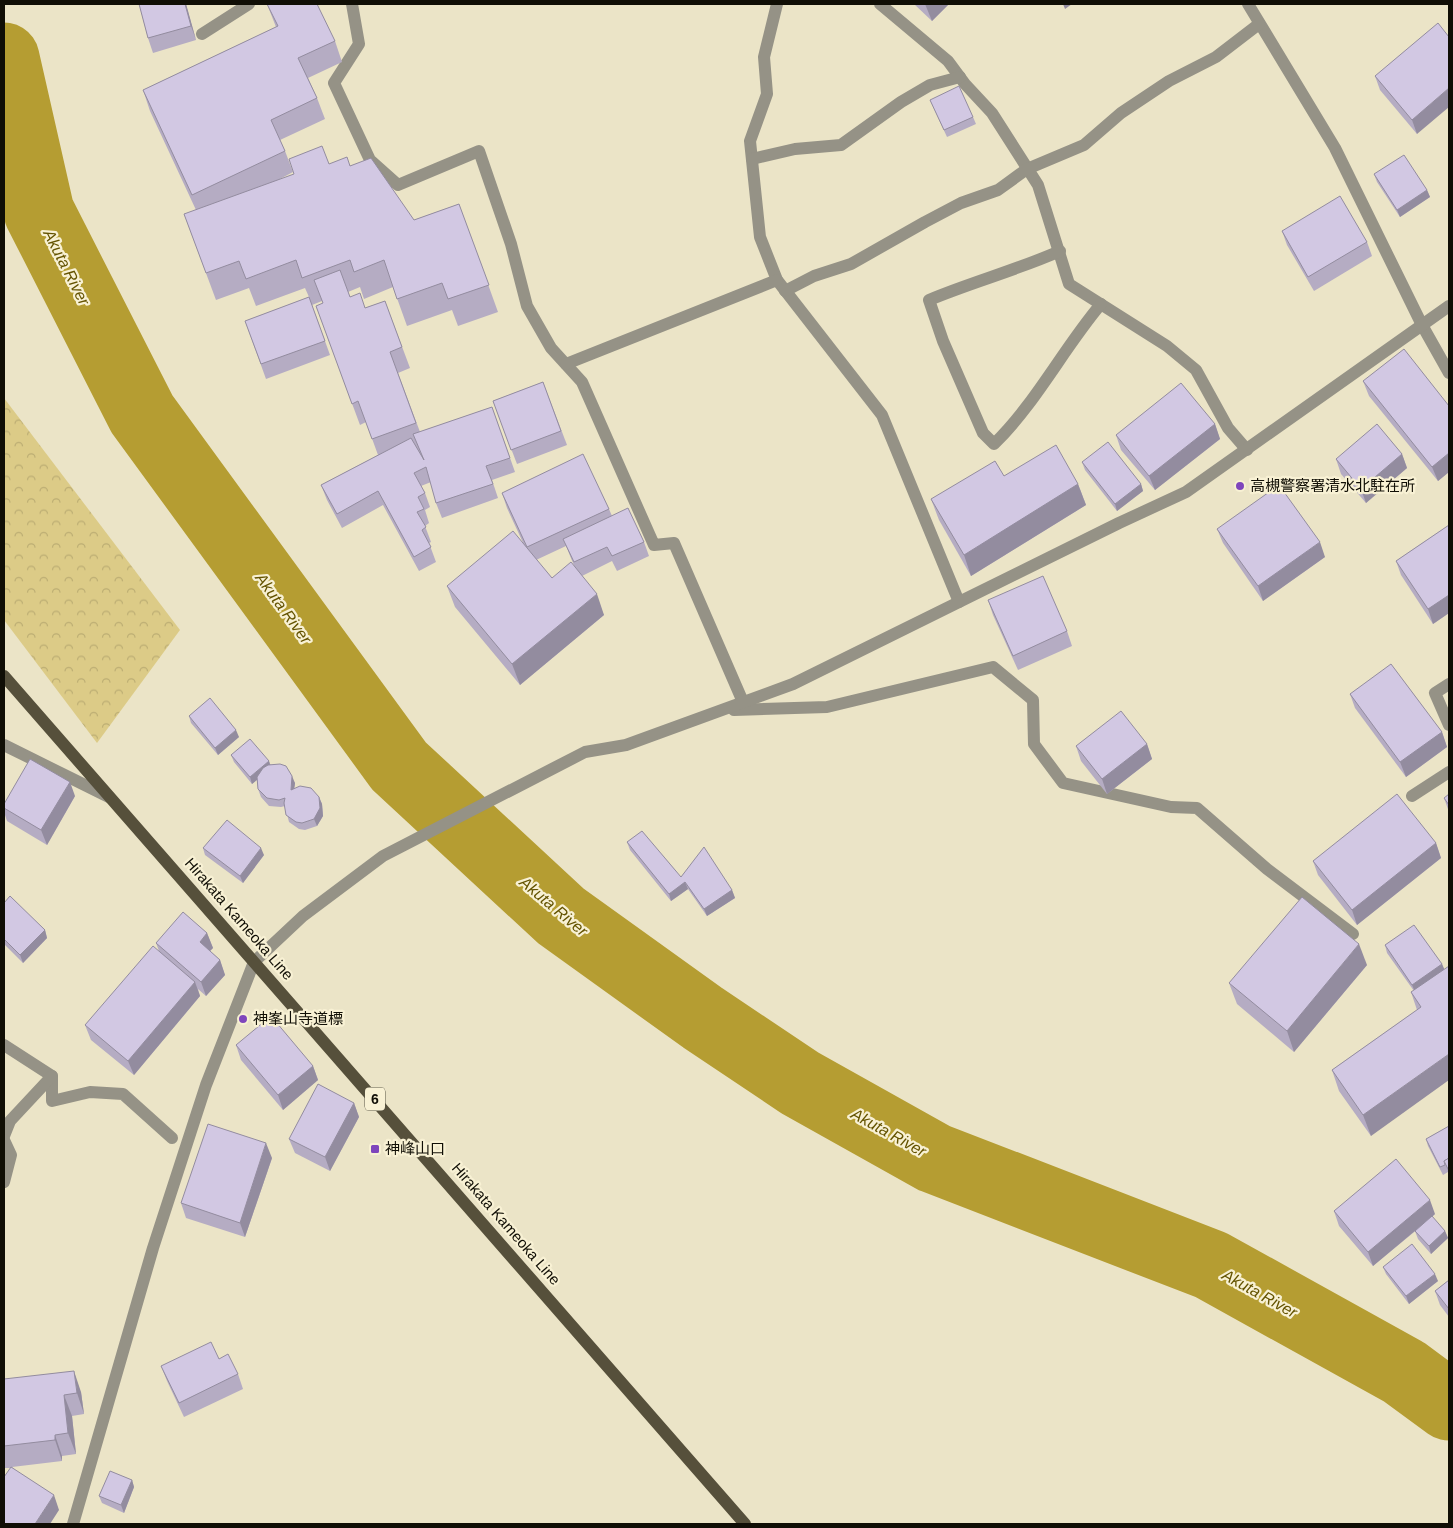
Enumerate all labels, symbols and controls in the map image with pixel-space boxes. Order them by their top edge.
water label: Akuta River [40,226,93,309]
place label: 高槻警察署清水北駐在所 [1250,477,1415,494]
marker: 高槻警察署清水北駐在所 [1234,480,1246,492]
water label: Akuta River [252,569,315,647]
street label: Hirakata Kameoka Line [182,854,297,983]
water label: Akuta River [516,873,591,940]
place label: 神峯山寺道標 [253,1010,343,1027]
marker: 神峯山寺道標 [237,1013,249,1025]
road number: 6 [365,1088,385,1110]
water label: Akuta River [848,1104,930,1160]
place label: 神峰山口 [385,1140,445,1157]
marker: 神峰山口 [369,1143,381,1155]
street label: Hirakata Kameoka Line [449,1159,564,1288]
water label: Akuta River [1219,1265,1301,1321]

